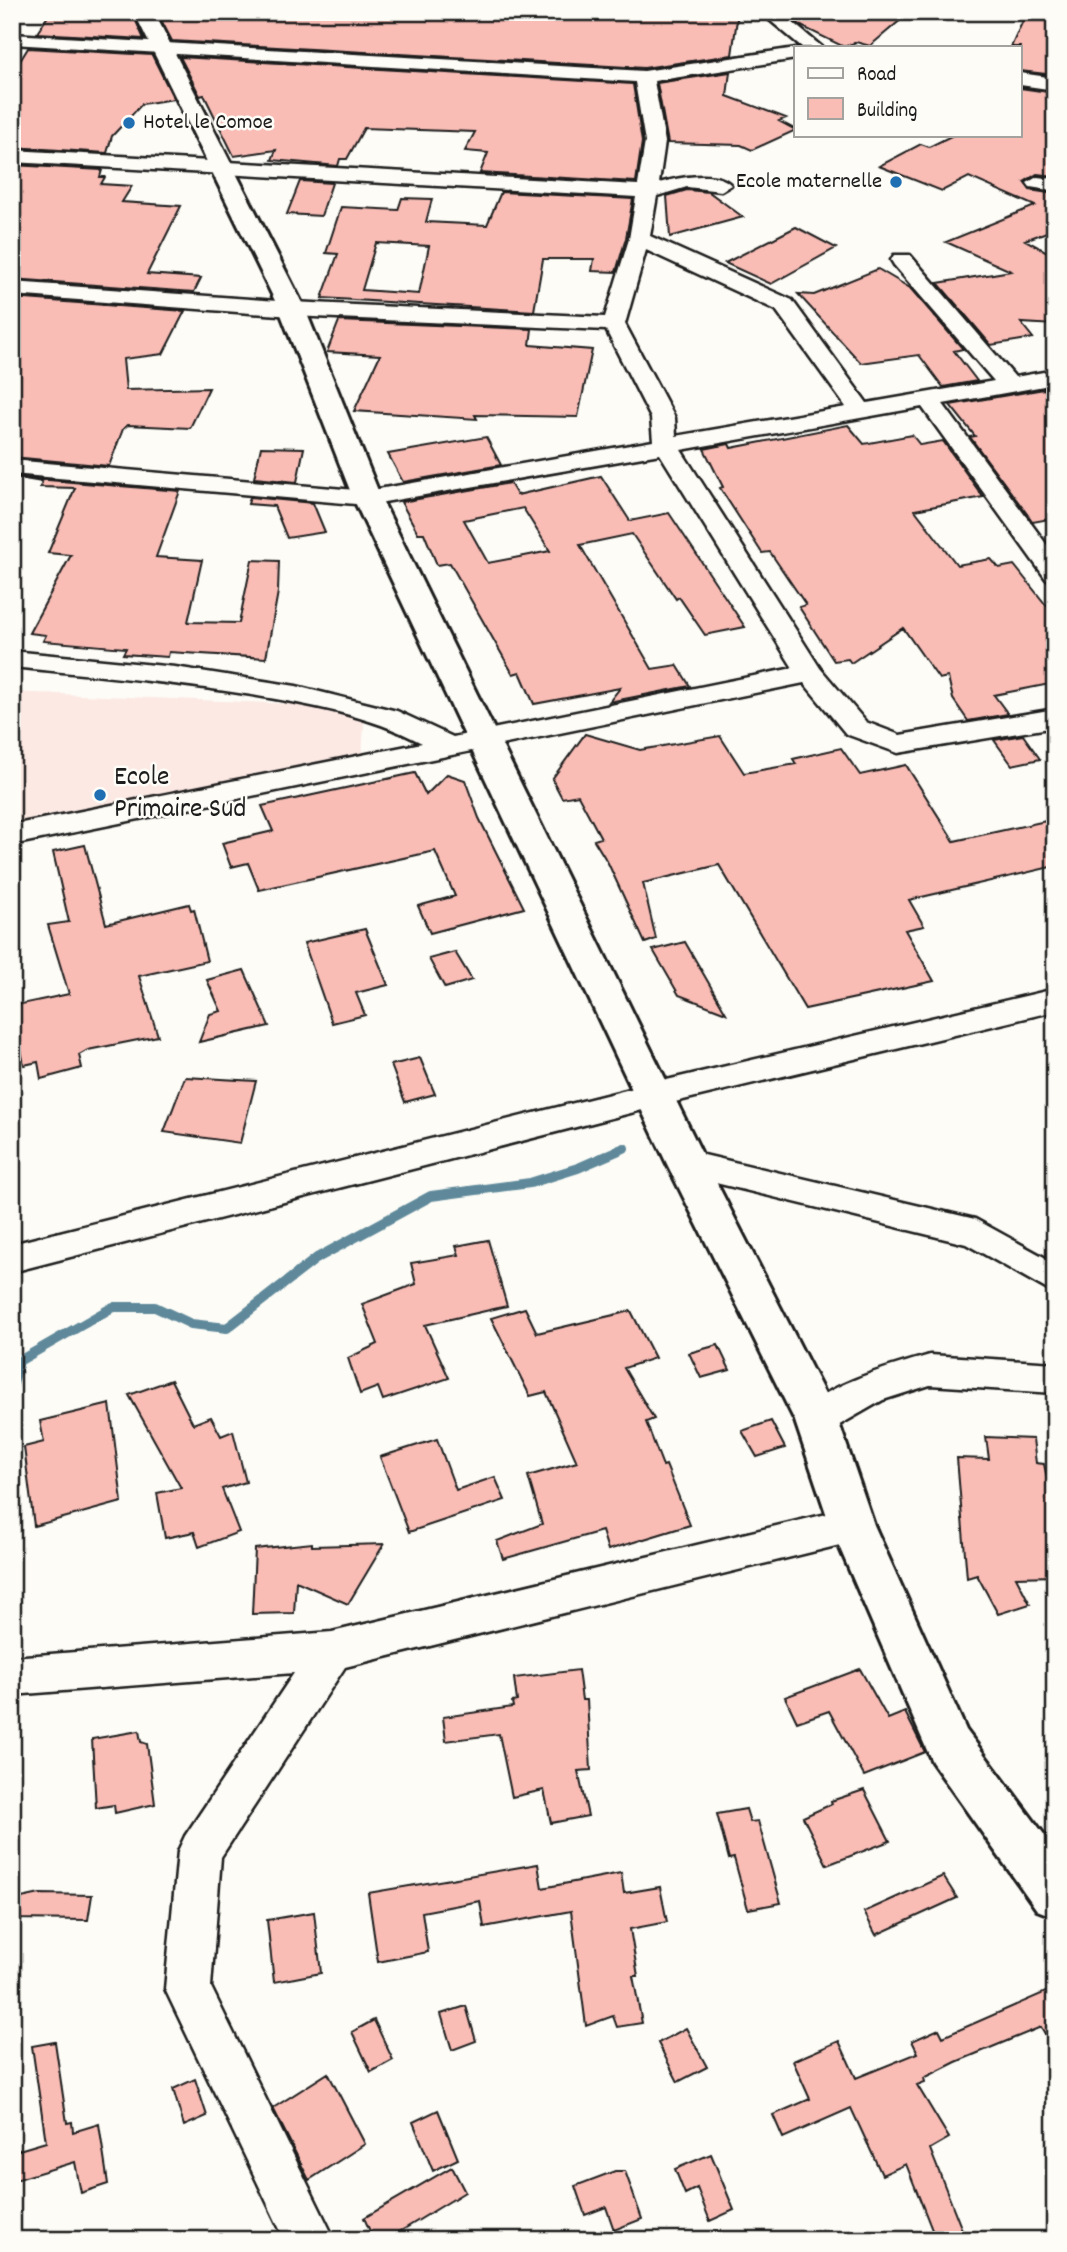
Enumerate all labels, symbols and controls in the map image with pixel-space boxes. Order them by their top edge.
legend [794,46,1021,136]
text: Road [857,61,896,91]
text: Building [857,97,917,127]
place label: Hotel le Comoe [143,107,273,140]
marker: Hotel le Comoe [121,115,137,131]
place label: Ecole maternelle [736,166,882,199]
marker: Ecole maternelle [888,174,904,190]
place label: Ecole Primaire Sud [114,759,246,831]
marker: Ecole Primaire Sud [92,787,108,803]

